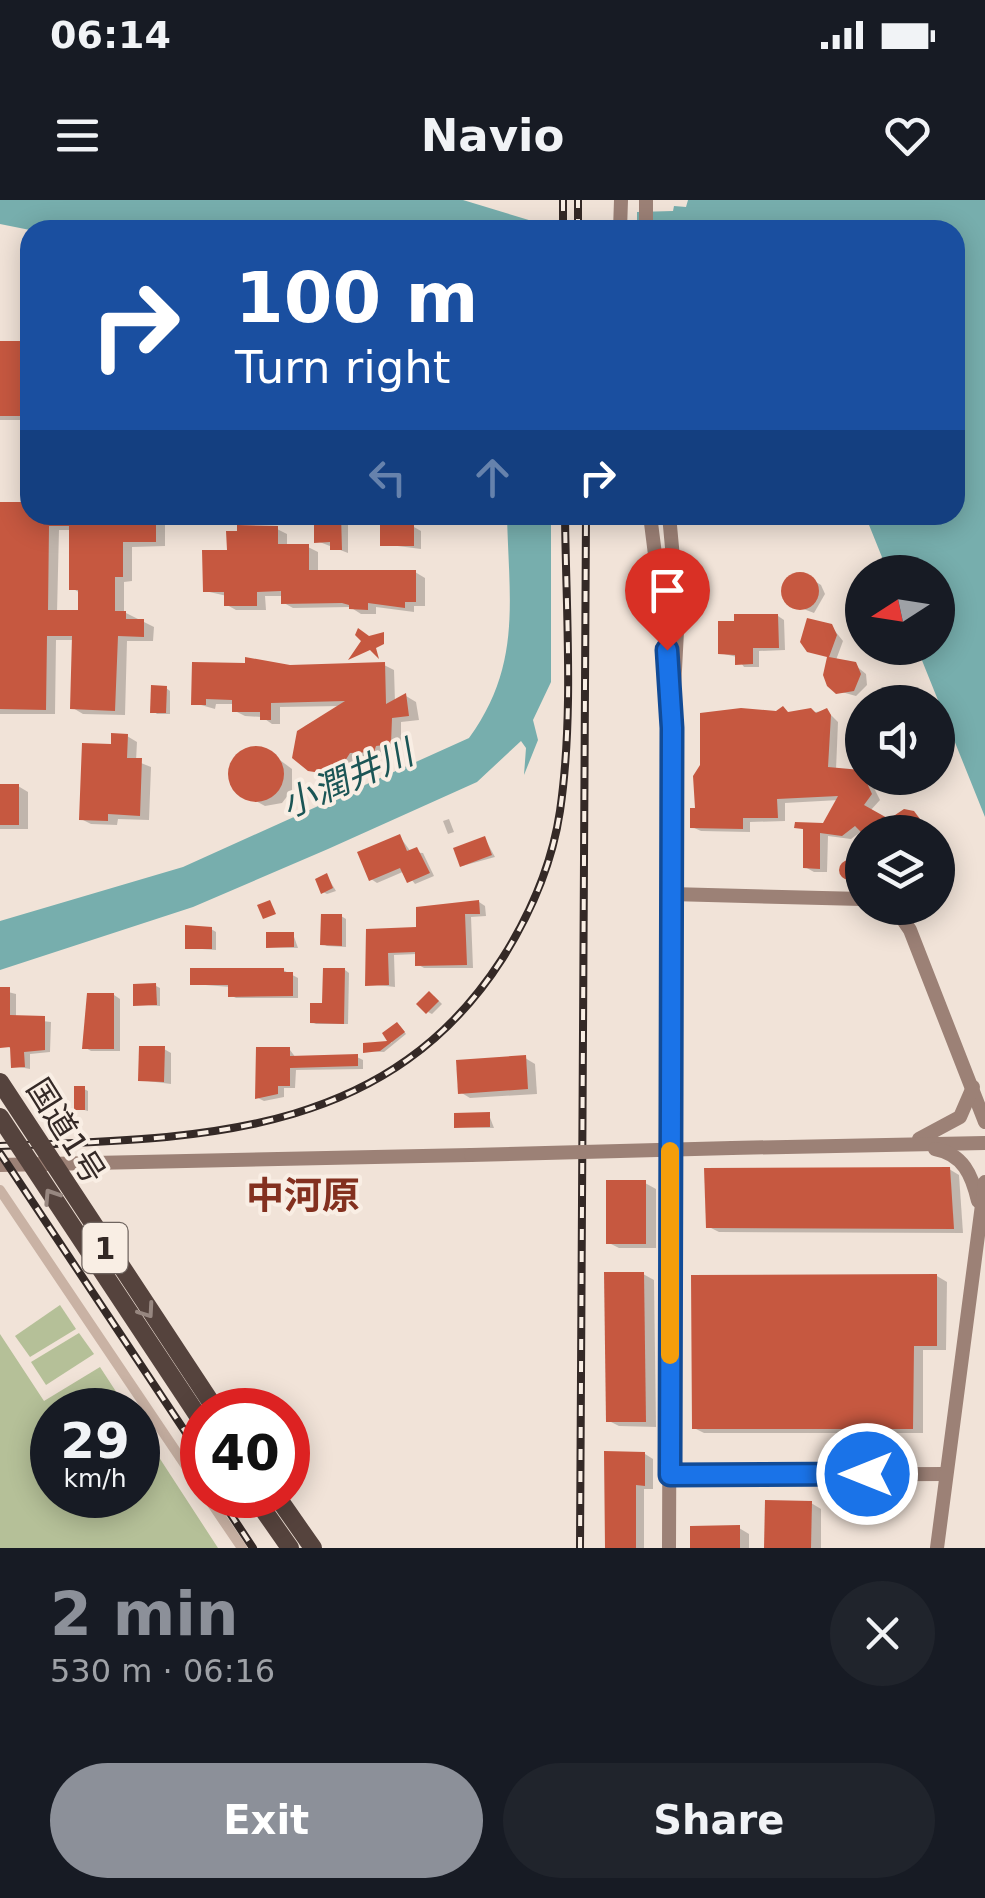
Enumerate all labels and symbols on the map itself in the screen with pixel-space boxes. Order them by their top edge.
pin [625,548,710,651]
north arrow [845,555,955,665]
water label: 小潤井川 [275,731,423,826]
street label: 国道1号 [19,1072,113,1190]
district label: 中河原 [246,1174,360,1218]
one-way arrow [44,1189,63,1207]
road number: 1 [82,1223,128,1273]
one-way arrow [135,1300,154,1318]
speed limit sign: 40 [180,1388,310,1518]
position arrow [815,1422,919,1526]

